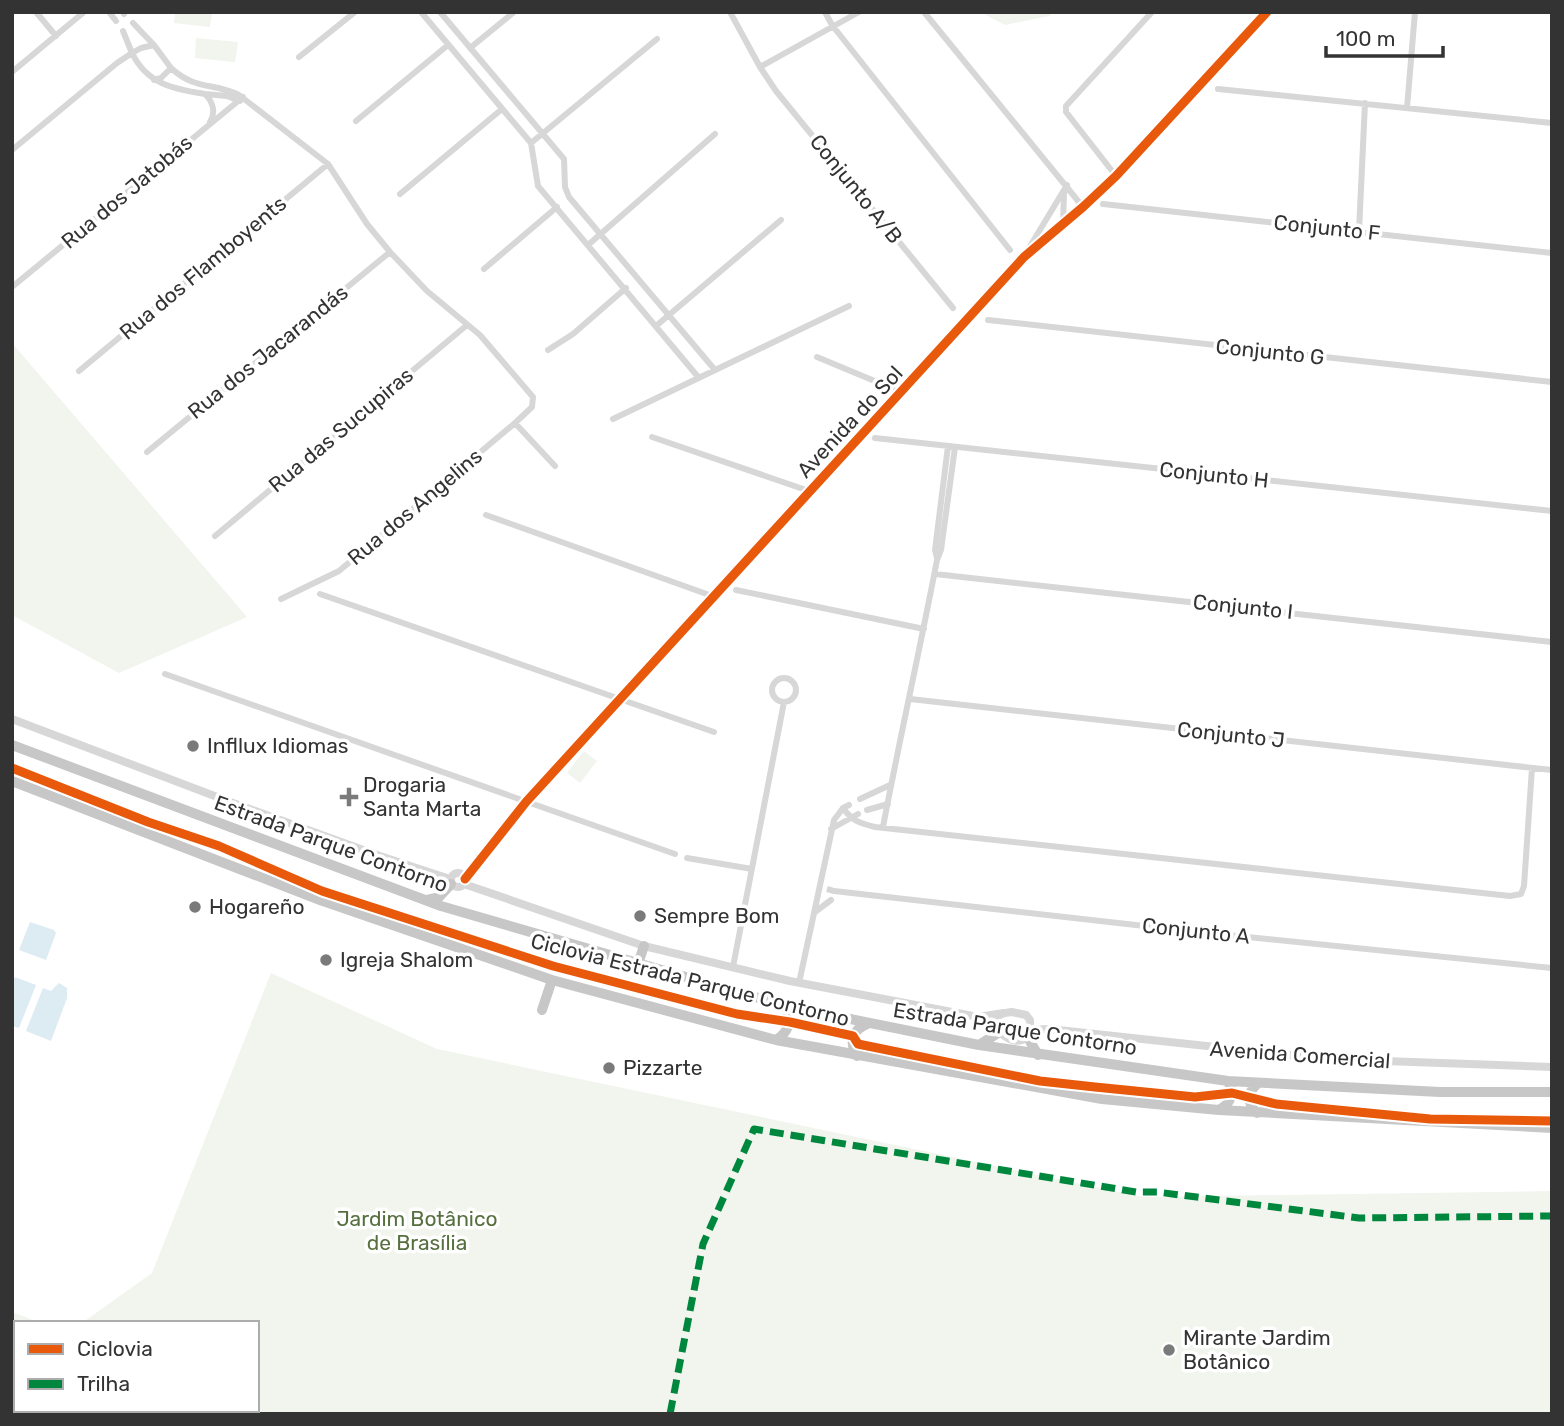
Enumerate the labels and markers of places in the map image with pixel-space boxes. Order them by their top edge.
place label: Infllux Idiomas [207,733,348,758]
marker: Infllux Idiomas [185,738,201,754]
place label: Drogaria Santa Marta [363,772,481,821]
marker: Drogaria Santa Marta [341,789,357,805]
place label: Hogareño [209,894,305,919]
marker: Hogareño [187,899,203,915]
place label: Sempre Bom [654,903,779,928]
marker: Sempre Bom [632,908,648,924]
place label: Igreja Shalom [340,947,473,972]
marker: Igreja Shalom [318,952,334,968]
place label: Pizzarte [623,1055,703,1080]
marker: Pizzarte [601,1060,617,1076]
place label: Mirante Jardim Botânico [1183,1325,1331,1374]
marker: Mirante Jardim Botânico [1161,1342,1177,1358]

